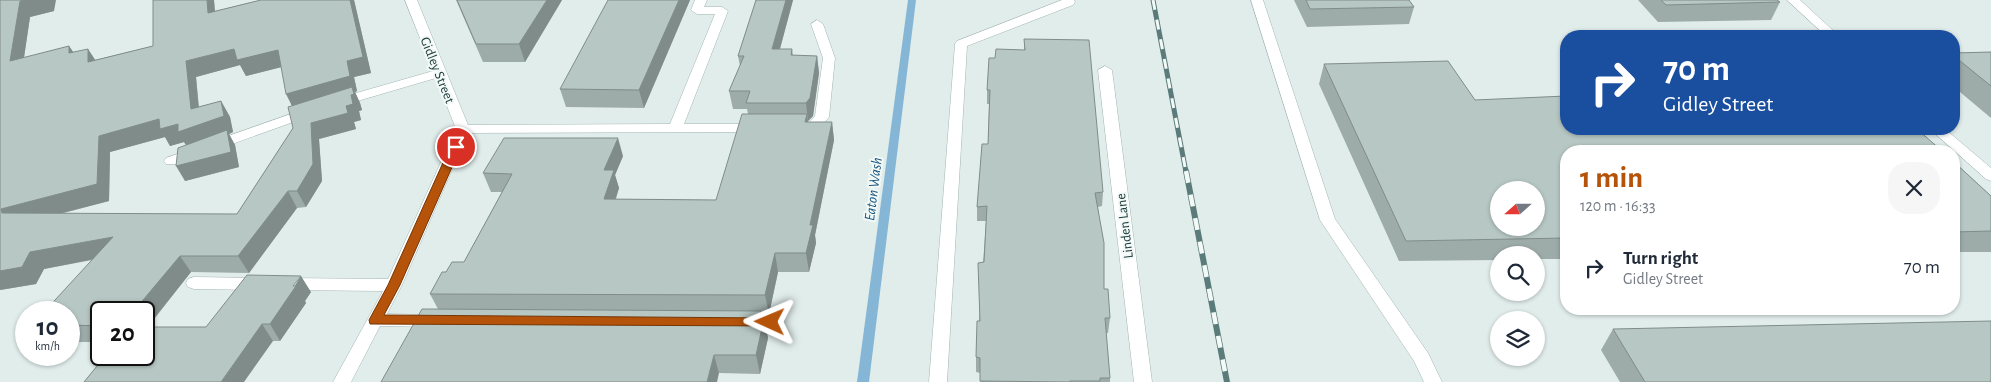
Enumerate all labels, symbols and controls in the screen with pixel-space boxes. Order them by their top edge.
street label: Gidley Street [417,35,457,106]
icon: right [1580,50,1645,115]
text: 70 m [1663,52,1730,87]
text: Gidley Street [1663,93,1773,115]
pin [435,126,477,168]
icon: arrive [442,133,470,161]
water label: Eaton Wash [862,157,885,222]
button: close [1888,162,1940,214]
text: 1 min [1580,163,1643,193]
north arrow [1490,181,1545,236]
map controls [1490,181,1545,366]
street label: Linden Lane [1114,193,1136,259]
text: 120 m · 16:33 [1580,198,1656,214]
button: search [1490,246,1545,301]
text: Turn right [1623,249,1698,268]
icon: right [1580,254,1608,282]
text: 70 m [1904,258,1940,277]
text: Gidley Street [1623,271,1703,287]
position arrow [743,295,795,347]
speed limit sign: 20 [90,301,155,366]
button: layers [1490,311,1545,366]
text: 10 [36,315,59,340]
text: km/h [35,340,60,352]

